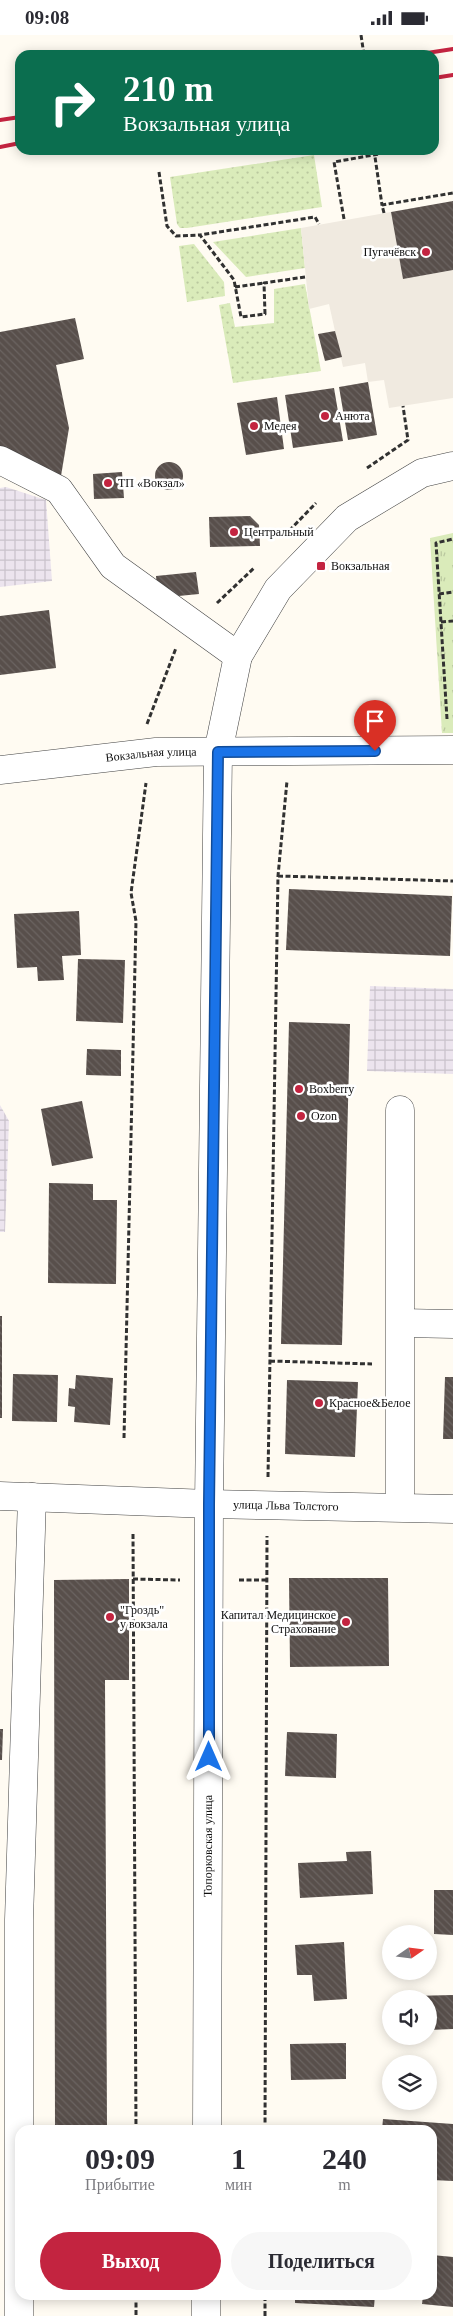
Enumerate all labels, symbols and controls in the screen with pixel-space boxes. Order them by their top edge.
text: 09:08 [25,7,69,28]
icon: right [40,70,105,135]
text: 210 m [123,70,213,109]
text: Вокзальная улица [123,111,290,136]
place label: Пугачёвск [363,245,416,259]
marker: Пугачёвск [420,246,432,258]
place label: Анюта [335,409,370,423]
marker: Анюта [319,410,331,422]
place label: Медея [264,419,297,433]
marker: Медея [248,420,260,432]
place label: ТП «Вокзал» [118,476,185,490]
marker: ТП «Вокзал» [102,477,114,489]
place label: Центральный [244,525,314,539]
marker: Центральный [228,526,240,538]
place label: Вокзальная [331,559,390,573]
marker: Вокзальная [315,560,327,572]
pin [354,700,396,751]
icon: arrive [361,707,389,735]
street label: Вокзальная улица [105,745,197,765]
place label: Boxberry [309,1082,354,1096]
marker: Boxberry [293,1083,305,1095]
place label: Ozon [311,1109,337,1123]
marker: Ozon [295,1110,307,1122]
place label: Красное&Белое [329,1396,411,1410]
marker: Красное&Белое [313,1397,325,1409]
street label: улица Льва Толстого [233,1497,339,1514]
place label: "Гроздь" у вокзала [120,1603,168,1631]
place label: Капитал Медицинское Страхование [221,1608,336,1636]
marker: "Гроздь" у вокзала [104,1611,116,1623]
marker: Капитал Медицинское Страхование [340,1616,352,1628]
position arrow [182,1730,234,1782]
street label: Топорковская улица [201,1794,215,1897]
north arrow [382,1925,438,1980]
map controls [382,1925,437,2110]
button: sound [382,1990,437,2045]
button: layers [382,2055,437,2110]
text: 09:09 [85,2142,155,2175]
text: 1 [231,2142,246,2175]
text: 240 [322,2142,367,2175]
text: Прибытие [85,2176,155,2193]
text: мин [225,2176,252,2193]
text: m [338,2176,351,2193]
button: Выход [40,2232,221,2290]
button: Поделиться [231,2232,412,2290]

